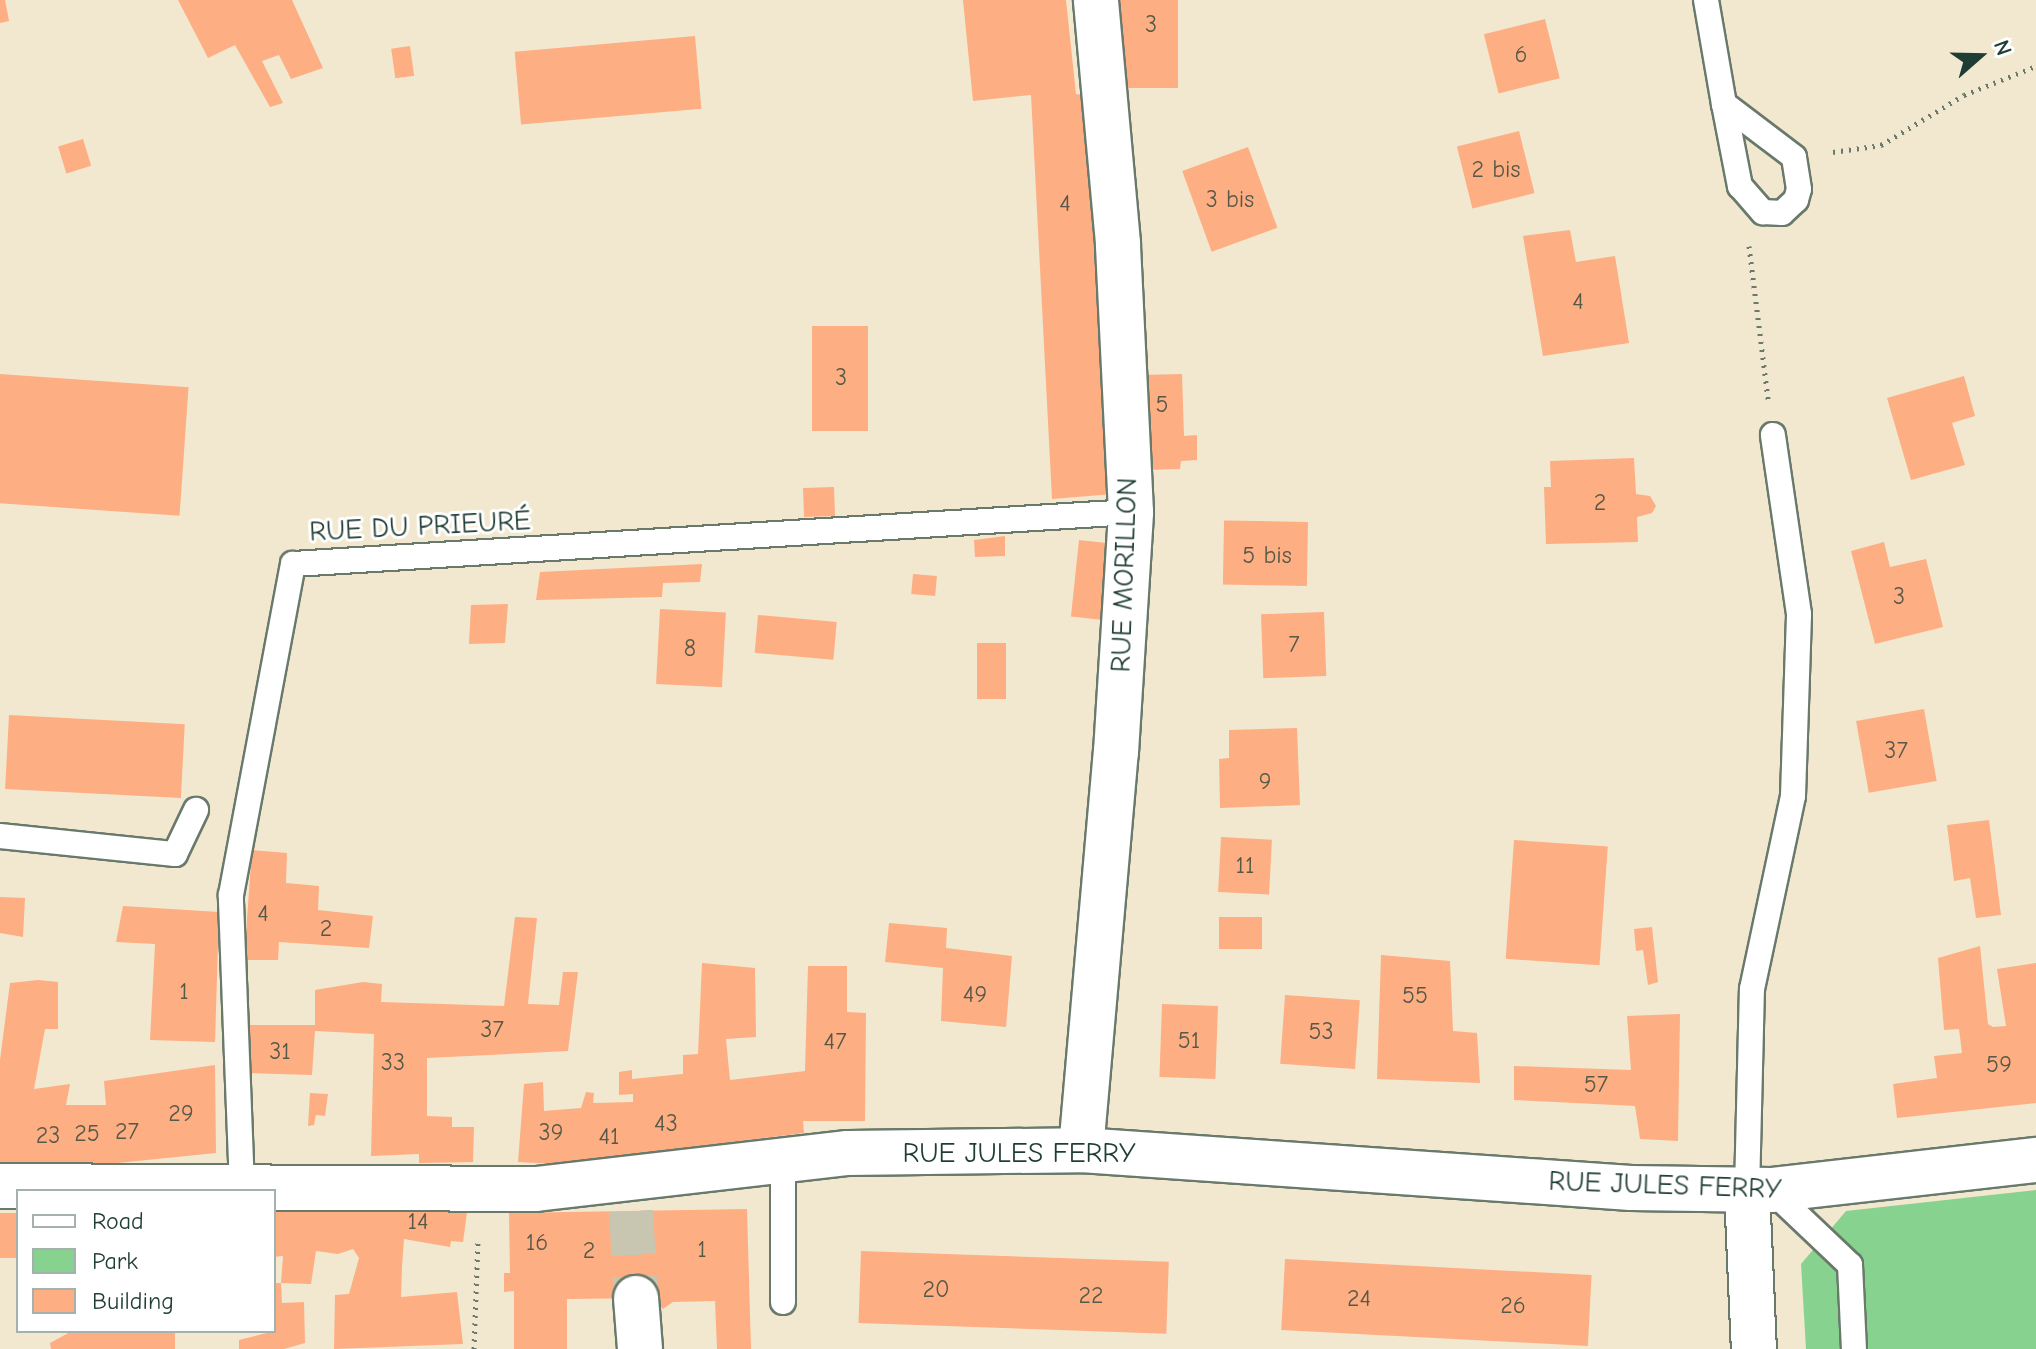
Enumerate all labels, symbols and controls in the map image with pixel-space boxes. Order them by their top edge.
house number: 3 [1145,11,1157,39]
north arrow [1940,16,2020,96]
text: N [1988,37,2017,59]
house number: 6 [1514,41,1528,69]
house number: 2 bis [1472,156,1520,184]
house number: 3 bis [1206,186,1254,214]
house number: 4 [1059,190,1071,218]
house number: 4 [1572,288,1584,316]
house number: 3 [835,364,847,392]
house number: 5 [1155,391,1169,419]
street label: RUE MORILLON [1104,477,1144,673]
house number: 2 [1594,489,1606,517]
street label: RUE DU PRIEURÉ [308,503,532,549]
house number: 5 bis [1242,542,1292,570]
house number: 3 [1893,583,1905,611]
house number: 7 [1288,631,1300,659]
house number: 8 [684,635,696,663]
house number: 37 [1884,737,1908,765]
house number: 9 [1259,768,1271,796]
house number: 11 [1235,852,1255,880]
house number: 4 [257,900,269,928]
house number: 2 [320,915,332,943]
house number: 1 [179,978,189,1006]
house number: 49 [963,981,987,1009]
house number: 55 [1402,982,1428,1010]
house number: 37 [480,1016,504,1044]
house number: 53 [1308,1018,1334,1046]
house number: 51 [1178,1027,1200,1055]
house number: 47 [824,1028,846,1056]
house number: 31 [269,1038,291,1066]
house number: 33 [381,1049,405,1077]
house number: 59 [1986,1051,2012,1079]
house number: 57 [1584,1071,1608,1099]
house number: 29 [168,1100,194,1128]
house number: 43 [654,1110,678,1138]
house number: 27 [115,1118,139,1146]
house number: 39 [539,1119,563,1147]
house number: 25 [74,1120,100,1148]
house number: 23 [36,1122,60,1150]
house number: 41 [598,1123,620,1151]
street label: RUE JULES FERRY [902,1136,1136,1170]
street label: RUE JULES FERRY [1548,1164,1782,1206]
legend [16,1189,276,1333]
text: Road [92,1207,144,1235]
house number: 14 [407,1208,429,1236]
house number: 16 [526,1229,548,1257]
house number: 1 [697,1236,707,1264]
house number: 2 [583,1237,595,1265]
text: Park [92,1247,138,1275]
house number: 20 [922,1276,950,1304]
house number: 22 [1078,1282,1104,1310]
house number: 24 [1347,1285,1371,1313]
text: Building [92,1287,174,1315]
house number: 26 [1500,1292,1526,1320]

